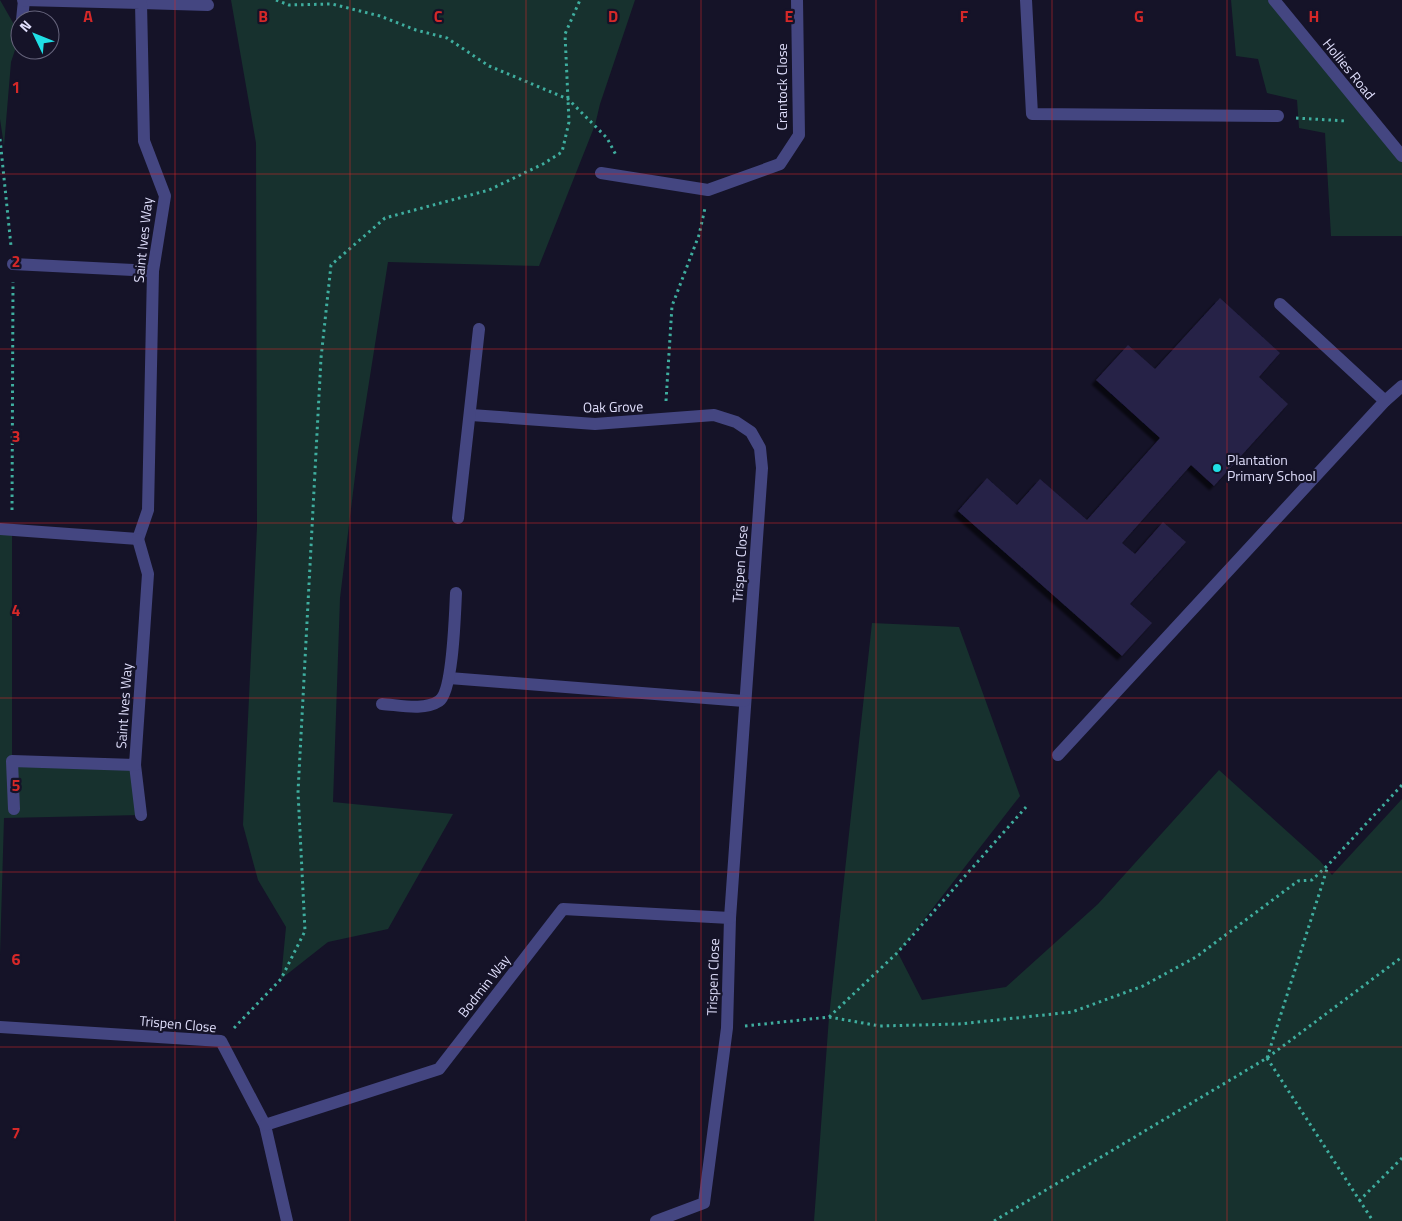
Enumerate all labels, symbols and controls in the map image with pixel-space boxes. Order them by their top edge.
text: A [83,4,93,28]
text: B [258,4,268,28]
text: C [434,4,443,28]
text: D [608,4,618,28]
text: E [785,4,794,28]
text: F [960,4,969,28]
text: G [1134,4,1144,28]
text: H [1309,4,1319,28]
north arrow [10,10,60,60]
text: N [14,15,36,37]
street label: Hollies Road [1318,34,1381,104]
street label: Crantock Close [771,44,792,130]
text: 1 [12,75,20,99]
street label: Saint Ives Way [128,196,157,284]
text: 2 [12,249,20,273]
street label: Oak Grove [583,395,643,418]
text: 3 [12,424,20,448]
place label: Plantation Primary School [1227,449,1316,486]
marker: Plantation Primary School [1211,462,1223,474]
street label: Trispen Close [726,525,753,603]
text: 4 [12,598,21,622]
street label: Saint Ives Way [110,662,137,749]
text: 5 [12,773,21,797]
street label: Trispen Close [701,938,724,1016]
text: 6 [12,947,21,971]
street label: Bodmin Way [452,950,515,1022]
street label: Trispen Close [139,1010,218,1037]
text: 7 [12,1121,20,1145]

